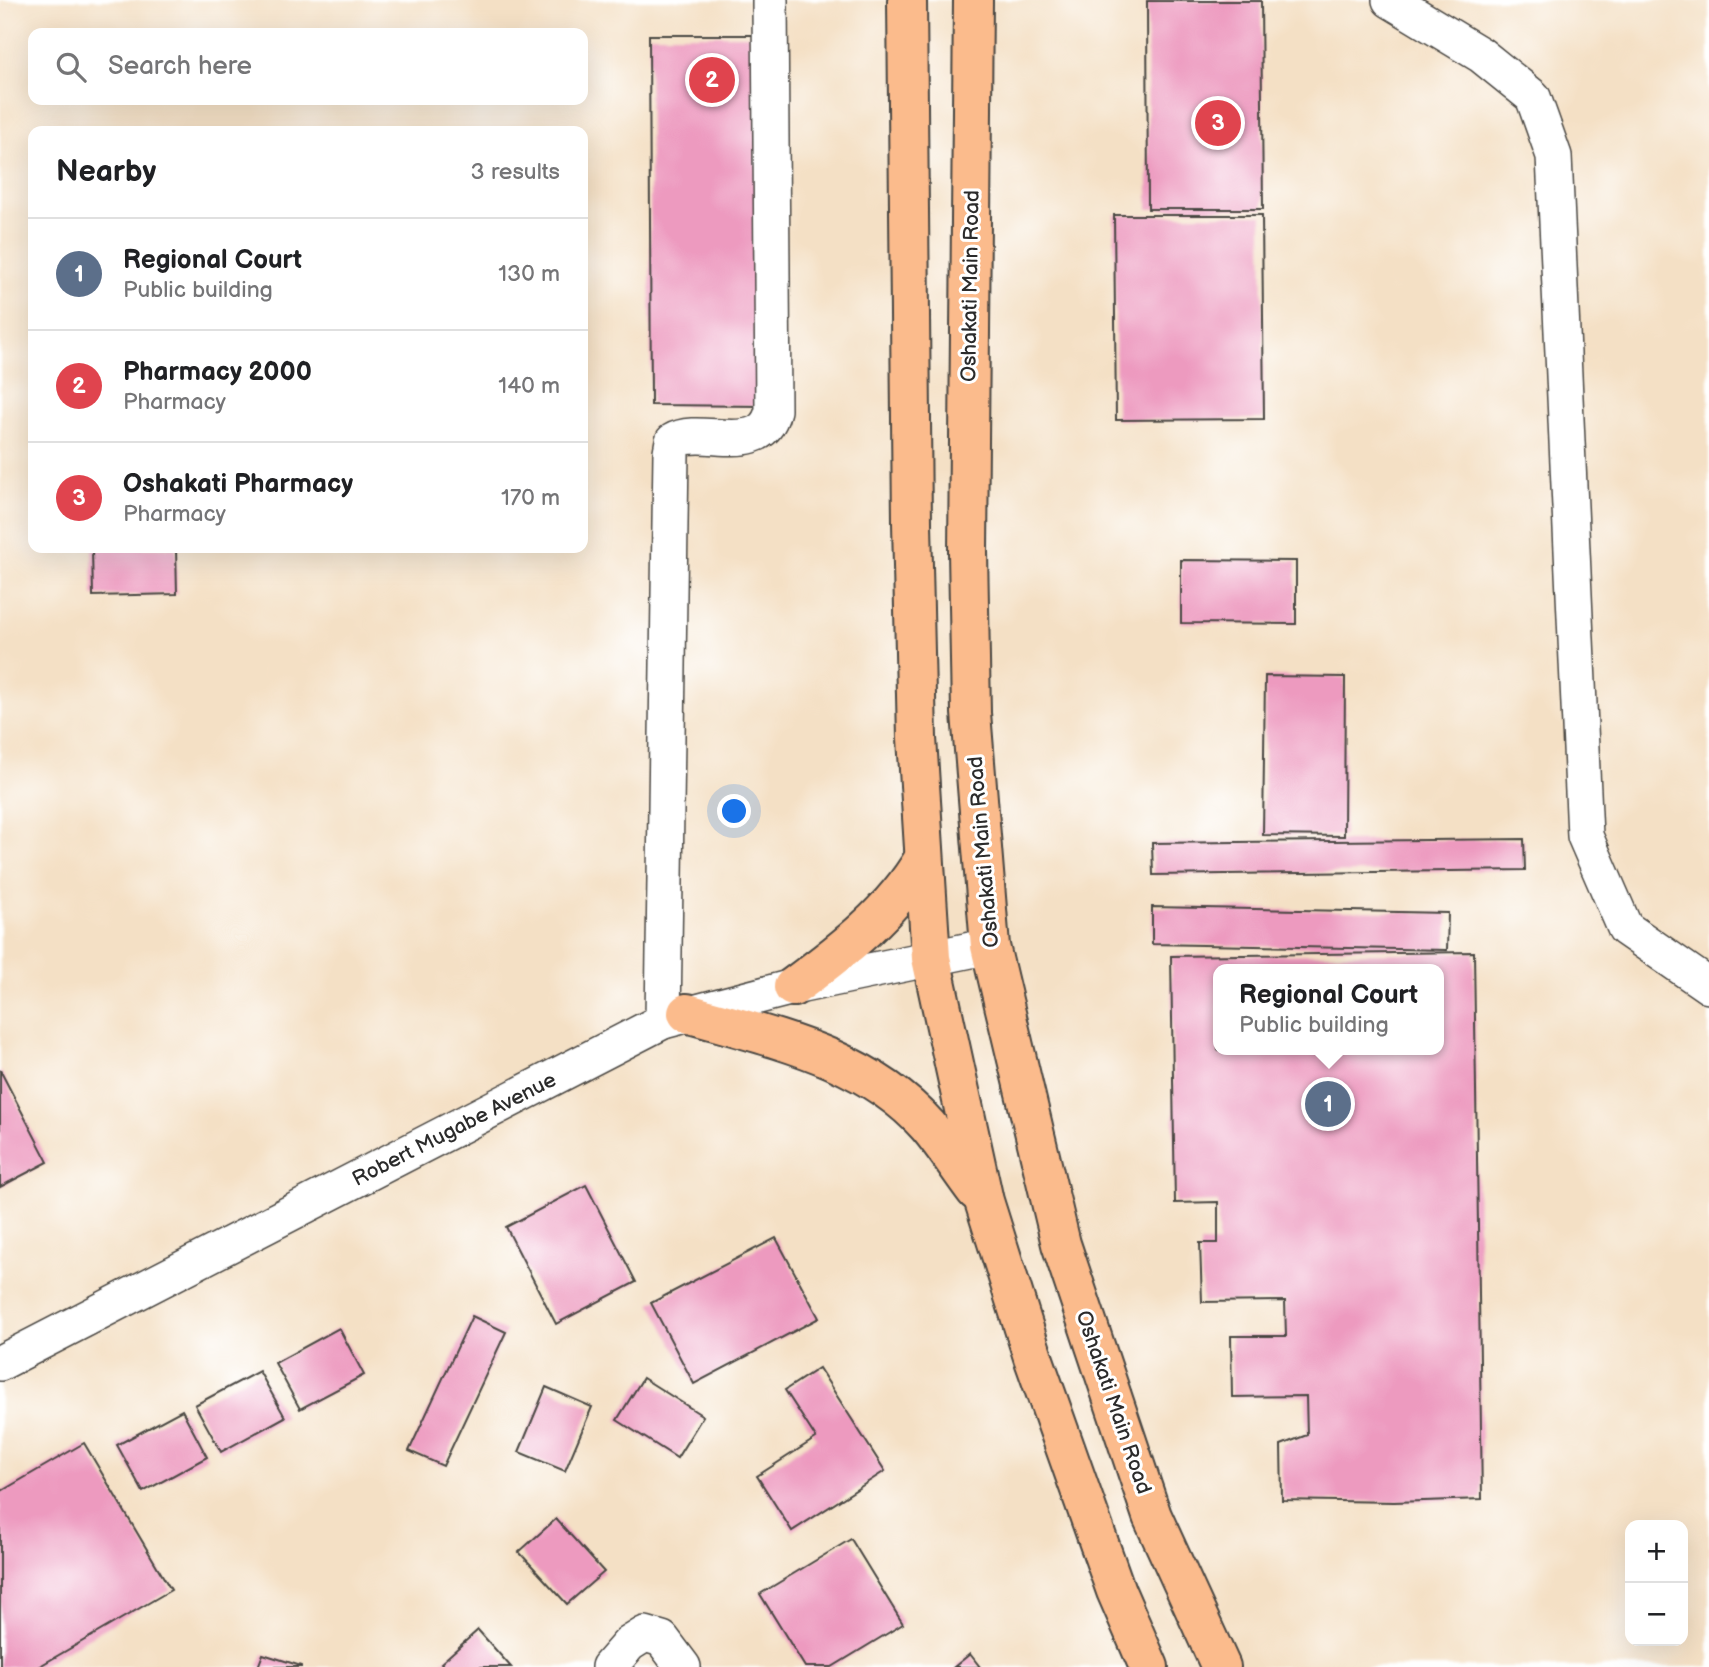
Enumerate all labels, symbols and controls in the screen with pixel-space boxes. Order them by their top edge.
search box [28,28,588,105]
icon: search [52,48,90,86]
text: Search here [108,51,252,82]
pin: 2 [689,54,735,106]
pin: 3 [1195,97,1241,149]
text: Nearby [56,154,156,190]
text: 3 results [471,158,560,186]
street label: Oshakati Main Road [956,190,985,382]
text: Regional Court [123,245,302,276]
text: 1 [74,260,84,288]
text: 130 m [498,260,560,288]
text: Public building [123,276,273,304]
text: Pharmacy 2000 [123,357,312,388]
text: 2 [72,372,86,400]
text: 140 m [498,372,560,400]
text: Pharmacy [123,388,226,416]
text: Oshakati Pharmacy [123,469,353,500]
text: 3 [72,484,86,512]
text: 170 m [501,484,560,512]
text: Pharmacy [123,500,226,528]
street label: Oshakati Main Road [963,755,1004,949]
your location [717,794,751,828]
popup [1213,964,1444,1055]
text: Regional Court [1239,980,1418,1011]
text: Public building [1239,1011,1389,1039]
street label: Robert Mugabe Avenue [348,1067,560,1192]
pin: 1 [1305,1078,1351,1130]
street label: Oshakati Main Road [1070,1307,1157,1497]
map controls [1625,1520,1688,1646]
button: + [1625,1520,1688,1583]
button: − [1625,1583,1688,1646]

